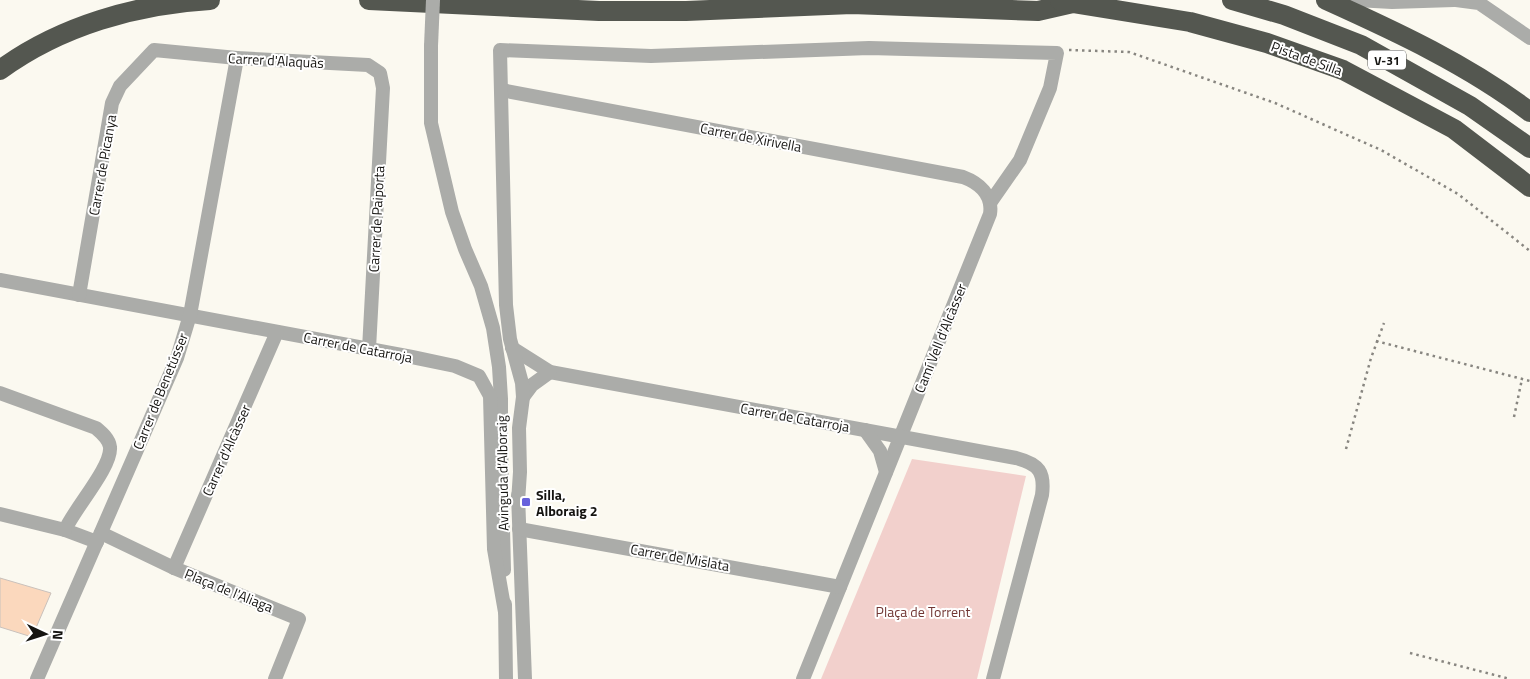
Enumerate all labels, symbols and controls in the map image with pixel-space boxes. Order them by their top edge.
street label: Pista de Silla [1268,35,1346,81]
street label: Carrer d'Alaquàs [228,47,324,73]
road number: V-31 [1368,50,1406,70]
street label: Carrer de Picanya [83,113,121,217]
street label: Carrer de Xirivella [699,117,803,157]
street label: Carrer de Paiporta [363,165,389,273]
street label: Camí Vell d'Alcàsser [909,280,972,396]
street label: Carrer de Catarroja [302,326,414,368]
street label: Carrer de Benetússer [127,329,193,453]
street label: Carrer de Catarroja [739,397,851,437]
street label: Carrer d'Alcàsser [196,401,256,499]
street label: Avinguda d’Alboraig [490,415,514,531]
place label: Silla, Alboraig 2 [536,484,598,521]
marker: Silla, Alboraig 2 [520,496,532,508]
street label: Carrer de Mislata [629,538,731,576]
street label: Plaça de l'Aliaga [182,563,276,617]
park label: Plaça de Torrent [876,601,970,622]
north arrow [20,609,70,659]
text: N [48,629,69,641]

